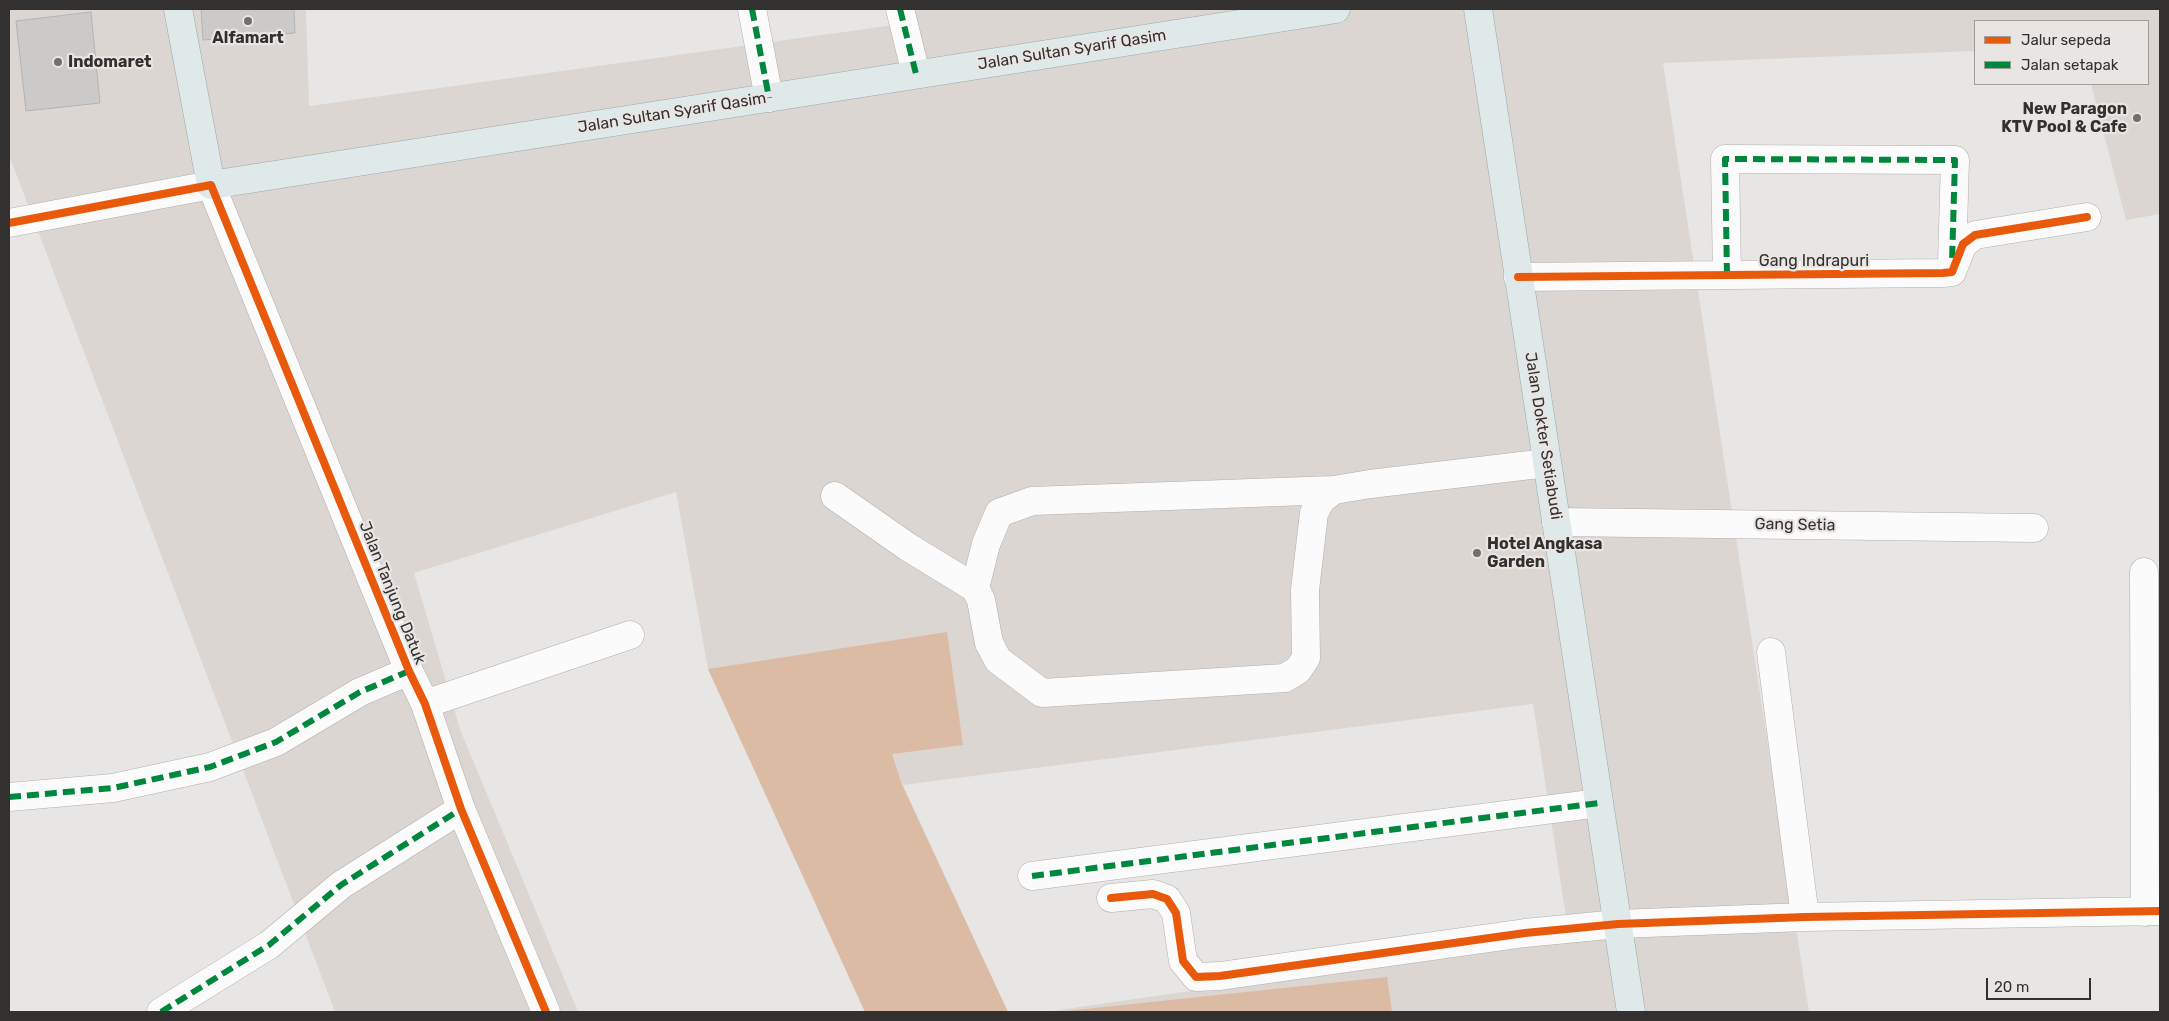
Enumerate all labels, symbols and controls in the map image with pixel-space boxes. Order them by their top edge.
marker: Alfamart [242,15,254,27]
legend [1974,20,2149,85]
street label: Jalan Sultan Syarif Qasim [976,26,1168,74]
place label: Alfamart [212,28,284,48]
text: Jalur sepeda [2021,31,2111,49]
place label: Indomaret [68,52,152,72]
marker: Indomaret [52,56,64,68]
text: Jalan setapak [2021,56,2119,74]
street label: Jalan Sultan Syarif Qasim [576,89,768,137]
place label: New Paragon KTV Pool & Cafe [2001,99,2127,137]
marker: New Paragon KTV Pool & Cafe [2131,112,2143,124]
street label: Gang Indrapuri [1759,251,1869,271]
street label: Jalan Dokter Setiabudi [1520,351,1566,521]
street label: Gang Setia [1754,515,1836,535]
street label: Jalan Tanjung Datuk [355,519,429,667]
place label: Hotel Angkasa Garden [1487,534,1602,572]
marker: Hotel Angkasa Garden [1471,547,1483,559]
scale bar [1989,968,2094,1000]
text: 20 m [1994,978,2029,996]

